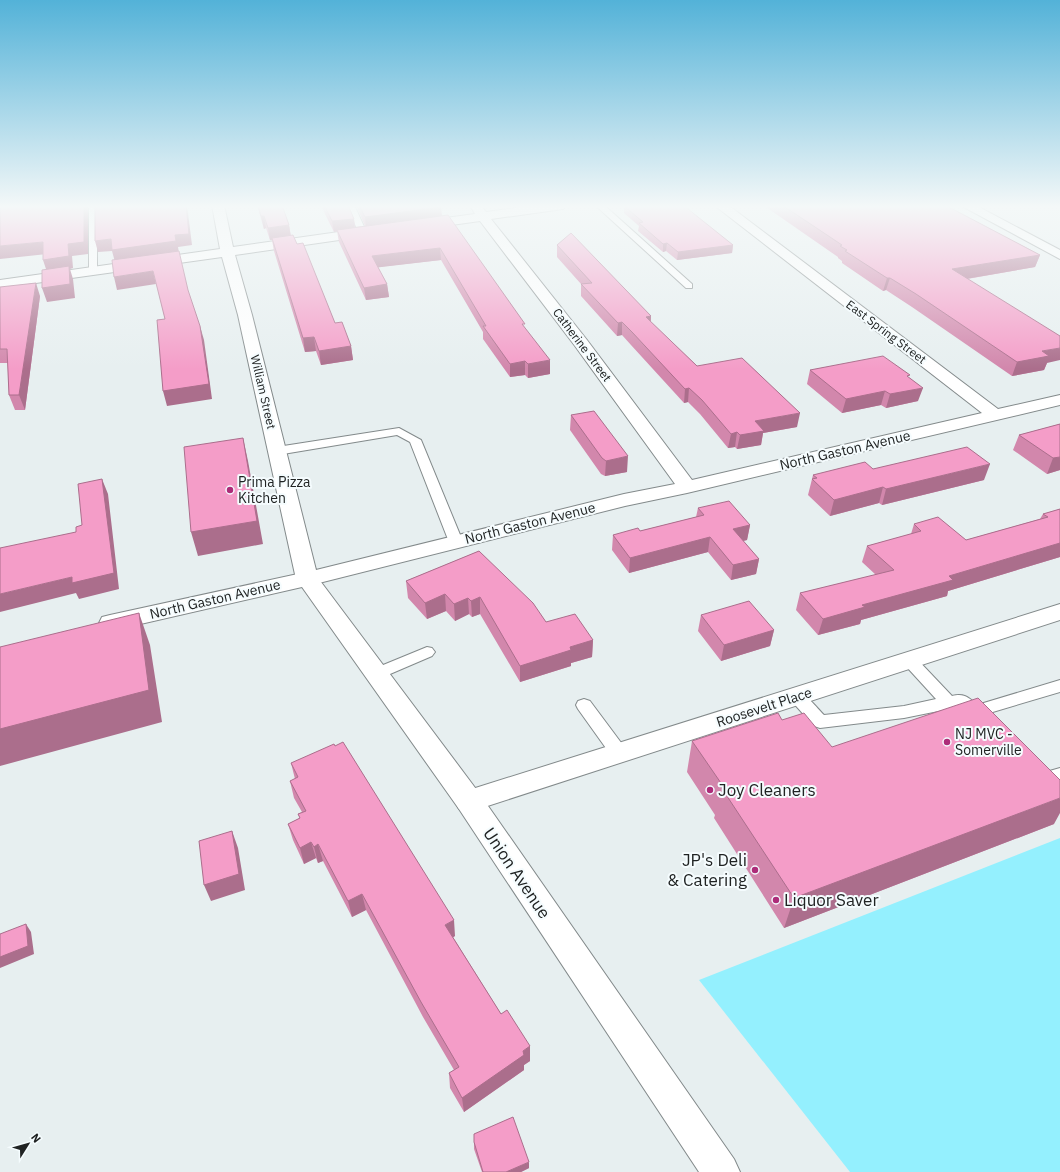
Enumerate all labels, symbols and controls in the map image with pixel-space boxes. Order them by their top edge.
street label: East Spring Street [843,297,929,367]
street label: Catherine Street [550,305,615,384]
street label: William Street [248,353,279,431]
street label: North Gaston Avenue [778,426,912,474]
place label: Prima Pizza Kitchen [238,473,311,507]
marker: Prima Pizza Kitchen [225,485,235,495]
street label: North Gaston Avenue [463,498,597,548]
street label: North Gaston Avenue [148,575,282,623]
street label: Roosevelt Place [714,683,814,731]
place label: NJ MVC - Somerville [955,725,1022,759]
marker: NJ MVC - Somerville [942,737,952,747]
place label: Joy Cleaners [718,779,816,801]
marker: Joy Cleaners [705,785,715,795]
street label: Union Avenue [478,823,556,923]
place label: JP's Deli & Catering [667,849,747,891]
marker: JP's Deli & Catering [750,865,760,875]
place label: Liquor Saver [784,889,879,911]
marker: Liquor Saver [771,895,781,905]
north arrow [8,1124,48,1164]
text: N [28,1131,44,1145]

